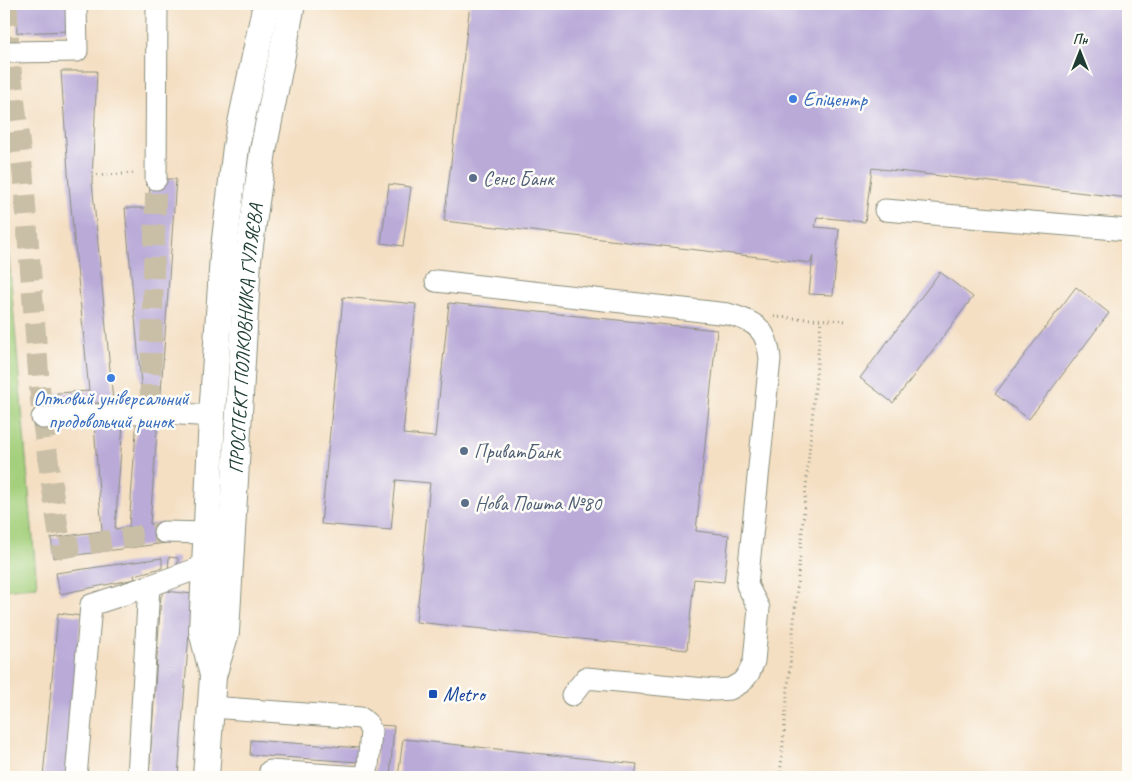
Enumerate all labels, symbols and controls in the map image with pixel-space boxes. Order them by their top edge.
north arrow [1054,28,1104,78]
text: Пн [1073,31,1088,48]
place label: Епіцентр [803,87,869,112]
marker: Епіцентр [787,93,799,105]
place label: Сенс Банк [483,166,555,191]
marker: Сенс Банк [467,172,479,184]
street label: ПРОСПЕКТ ПОЛКОВНИКА ГУЛЯЄВА [223,202,269,474]
marker: Оптовий універсальний продовольчий ринок [105,372,117,384]
place label: Оптовий універсальний продовольчий ринок [33,386,190,434]
place label: ПриватБанк [474,439,562,464]
marker: ПриватБанк [458,445,470,457]
place label: Нова Пошта №80 [475,491,603,516]
marker: Нова Пошта №80 [459,497,471,509]
place label: Metro [443,682,487,707]
marker: Metro [427,688,439,700]

